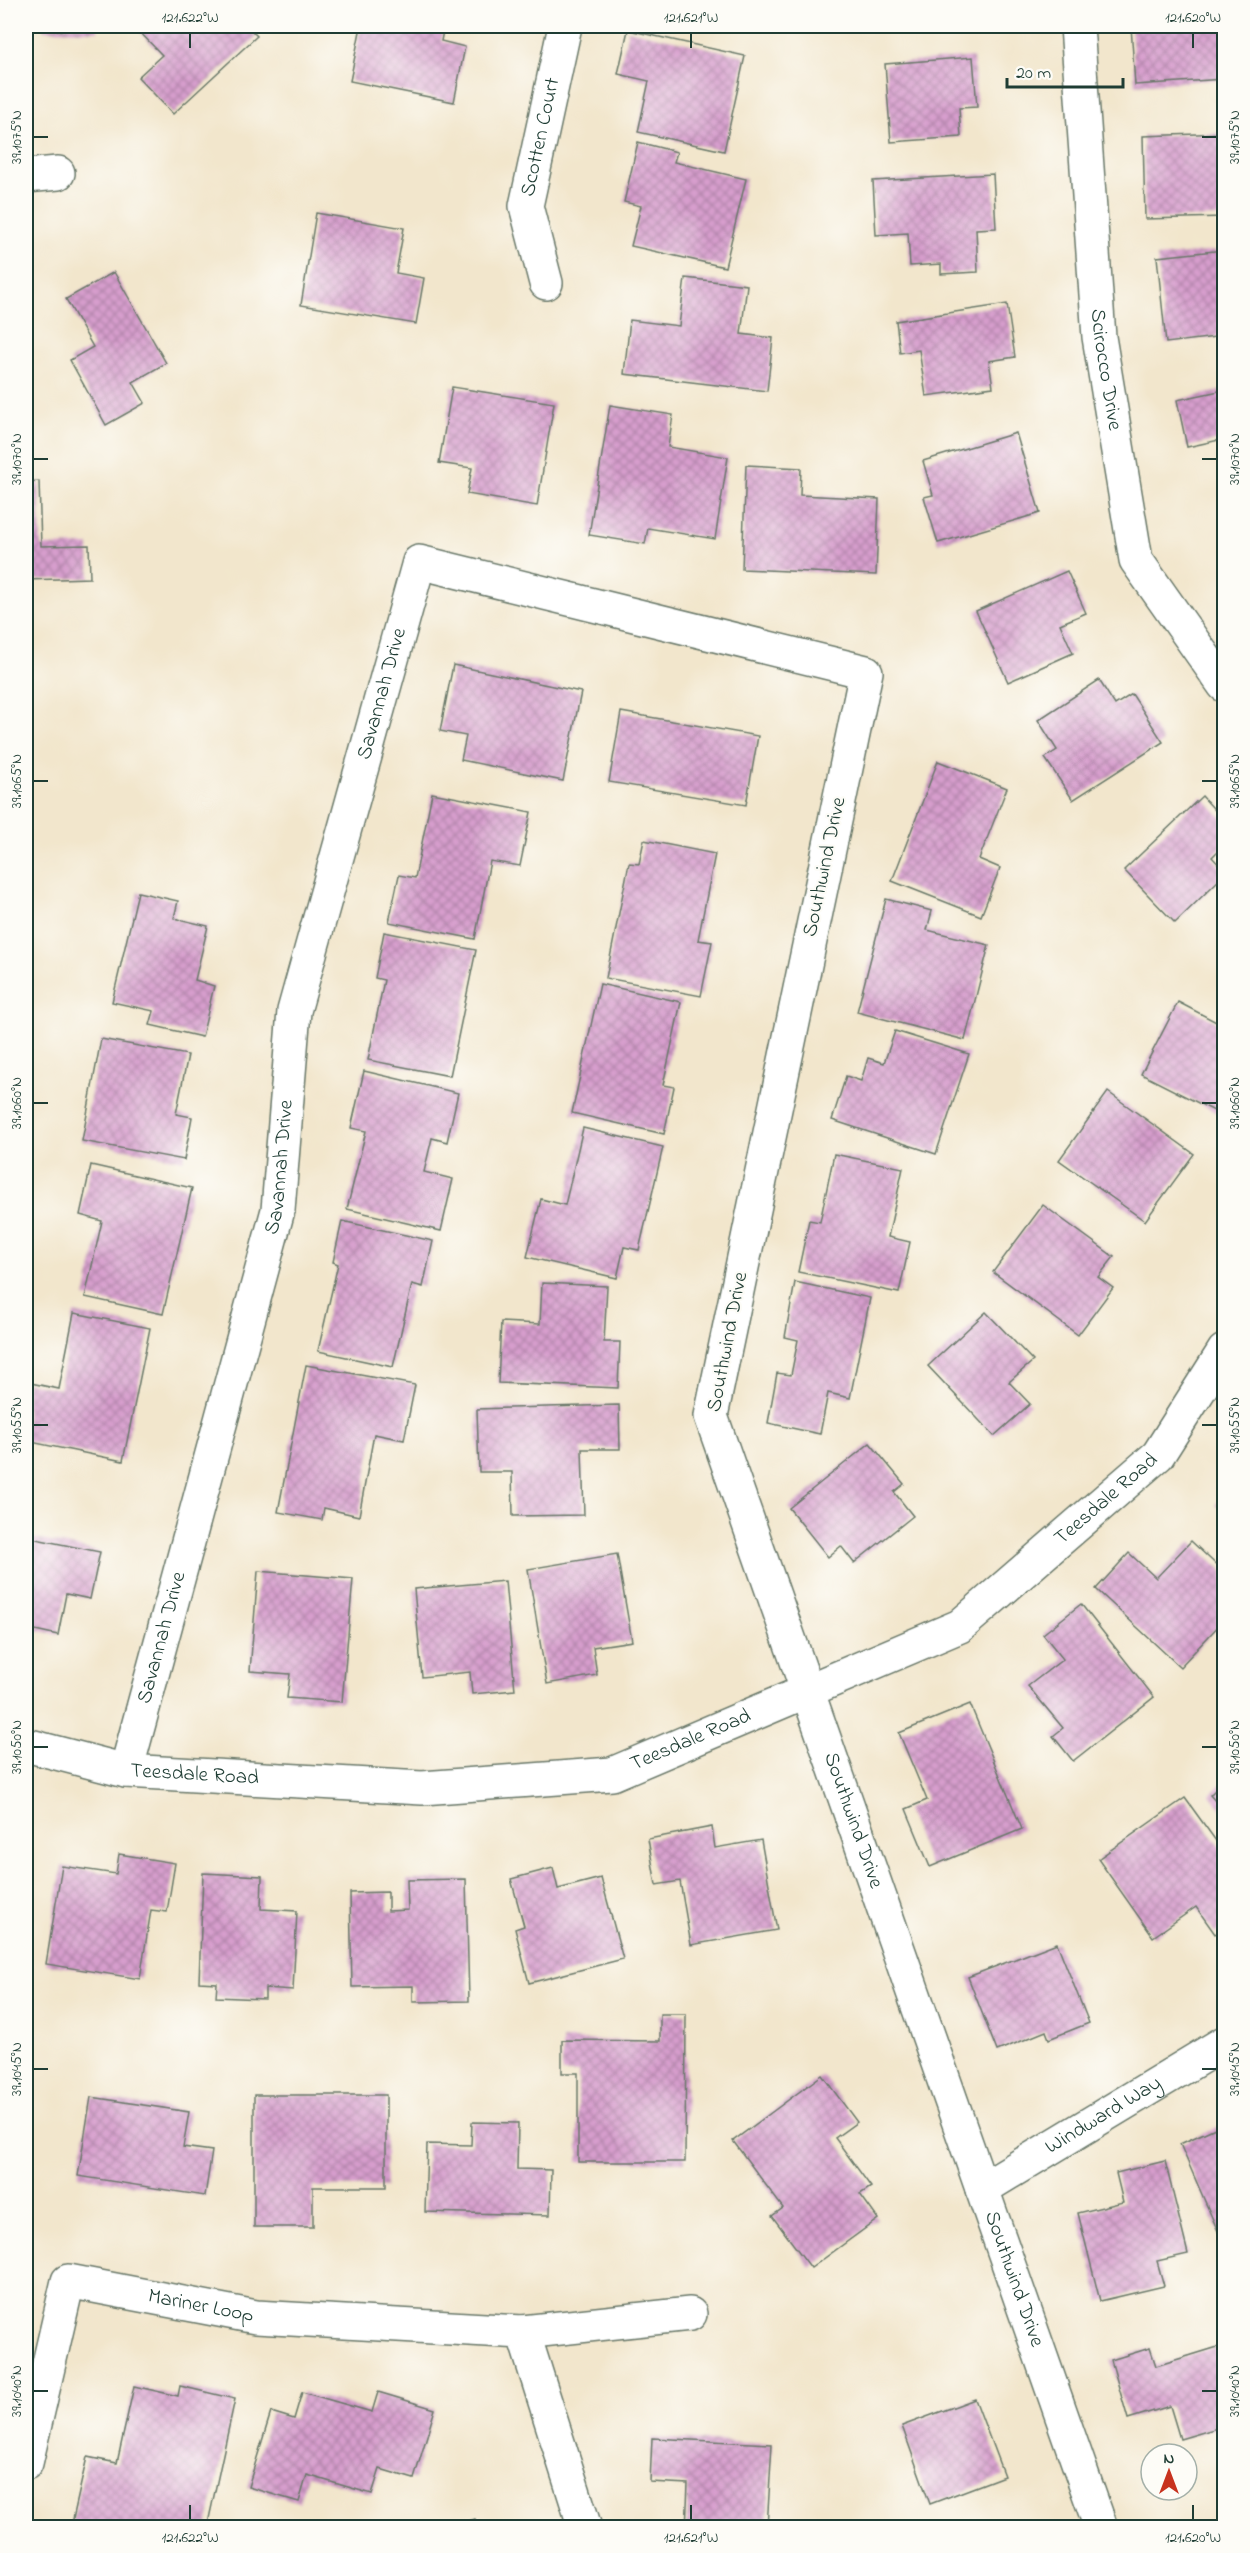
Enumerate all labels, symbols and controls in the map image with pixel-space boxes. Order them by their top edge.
text: 121.622°W [161,7,219,29]
text: 121.621°W [664,7,718,29]
text: 121.620°W [1165,7,1221,29]
scale bar [1007,51,1122,89]
text: 20 m [1016,61,1051,87]
street label: Scotten Court [513,75,568,199]
text: 39.1075°N [6,110,28,164]
text: 39.1075°N [1224,110,1246,164]
street label: Scirocco Drive [1082,308,1129,433]
text: 39.1070°N [6,433,28,485]
text: 39.1070°N [1224,433,1246,485]
street label: Savannah Drive [350,624,415,763]
text: 39.1065°N [6,754,28,808]
text: 39.1065°N [1224,754,1246,808]
street label: Southwind Drive [796,794,855,940]
text: 39.1060°N [6,1077,28,1129]
text: 39.1060°N [1224,1077,1246,1129]
street label: Savannah Drive [257,1098,302,1238]
street label: Southwind Drive [700,1269,756,1415]
text: 39.1055°N [6,1397,28,1453]
text: 39.1055°N [1224,1397,1246,1453]
street label: Teesdale Road [1048,1446,1165,1553]
street label: Savannah Drive [130,1568,194,1707]
street label: Teesdale Road [626,1701,756,1779]
text: 39.1050°N [6,1720,28,1774]
text: 39.1050°N [1224,1720,1246,1774]
street label: Southwind Drive [815,1748,891,1893]
street label: Teesdale Road [129,1756,260,1794]
text: 39.1045°N [6,2042,28,2096]
text: 39.1045°N [1224,2042,1246,2096]
street label: Windward Way [1040,2069,1169,2162]
street label: Southwind Drive [976,2207,1052,2352]
street label: Mariner Loop [145,2282,256,2331]
text: 39.1040°N [6,2365,28,2417]
text: 39.1040°N [1224,2365,1246,2417]
north arrow [1139,2442,1199,2502]
text: N [1164,2447,1175,2471]
text: 121.622°W [161,2527,219,2549]
text: 121.621°W [664,2527,718,2549]
text: 121.620°W [1165,2527,1221,2549]

